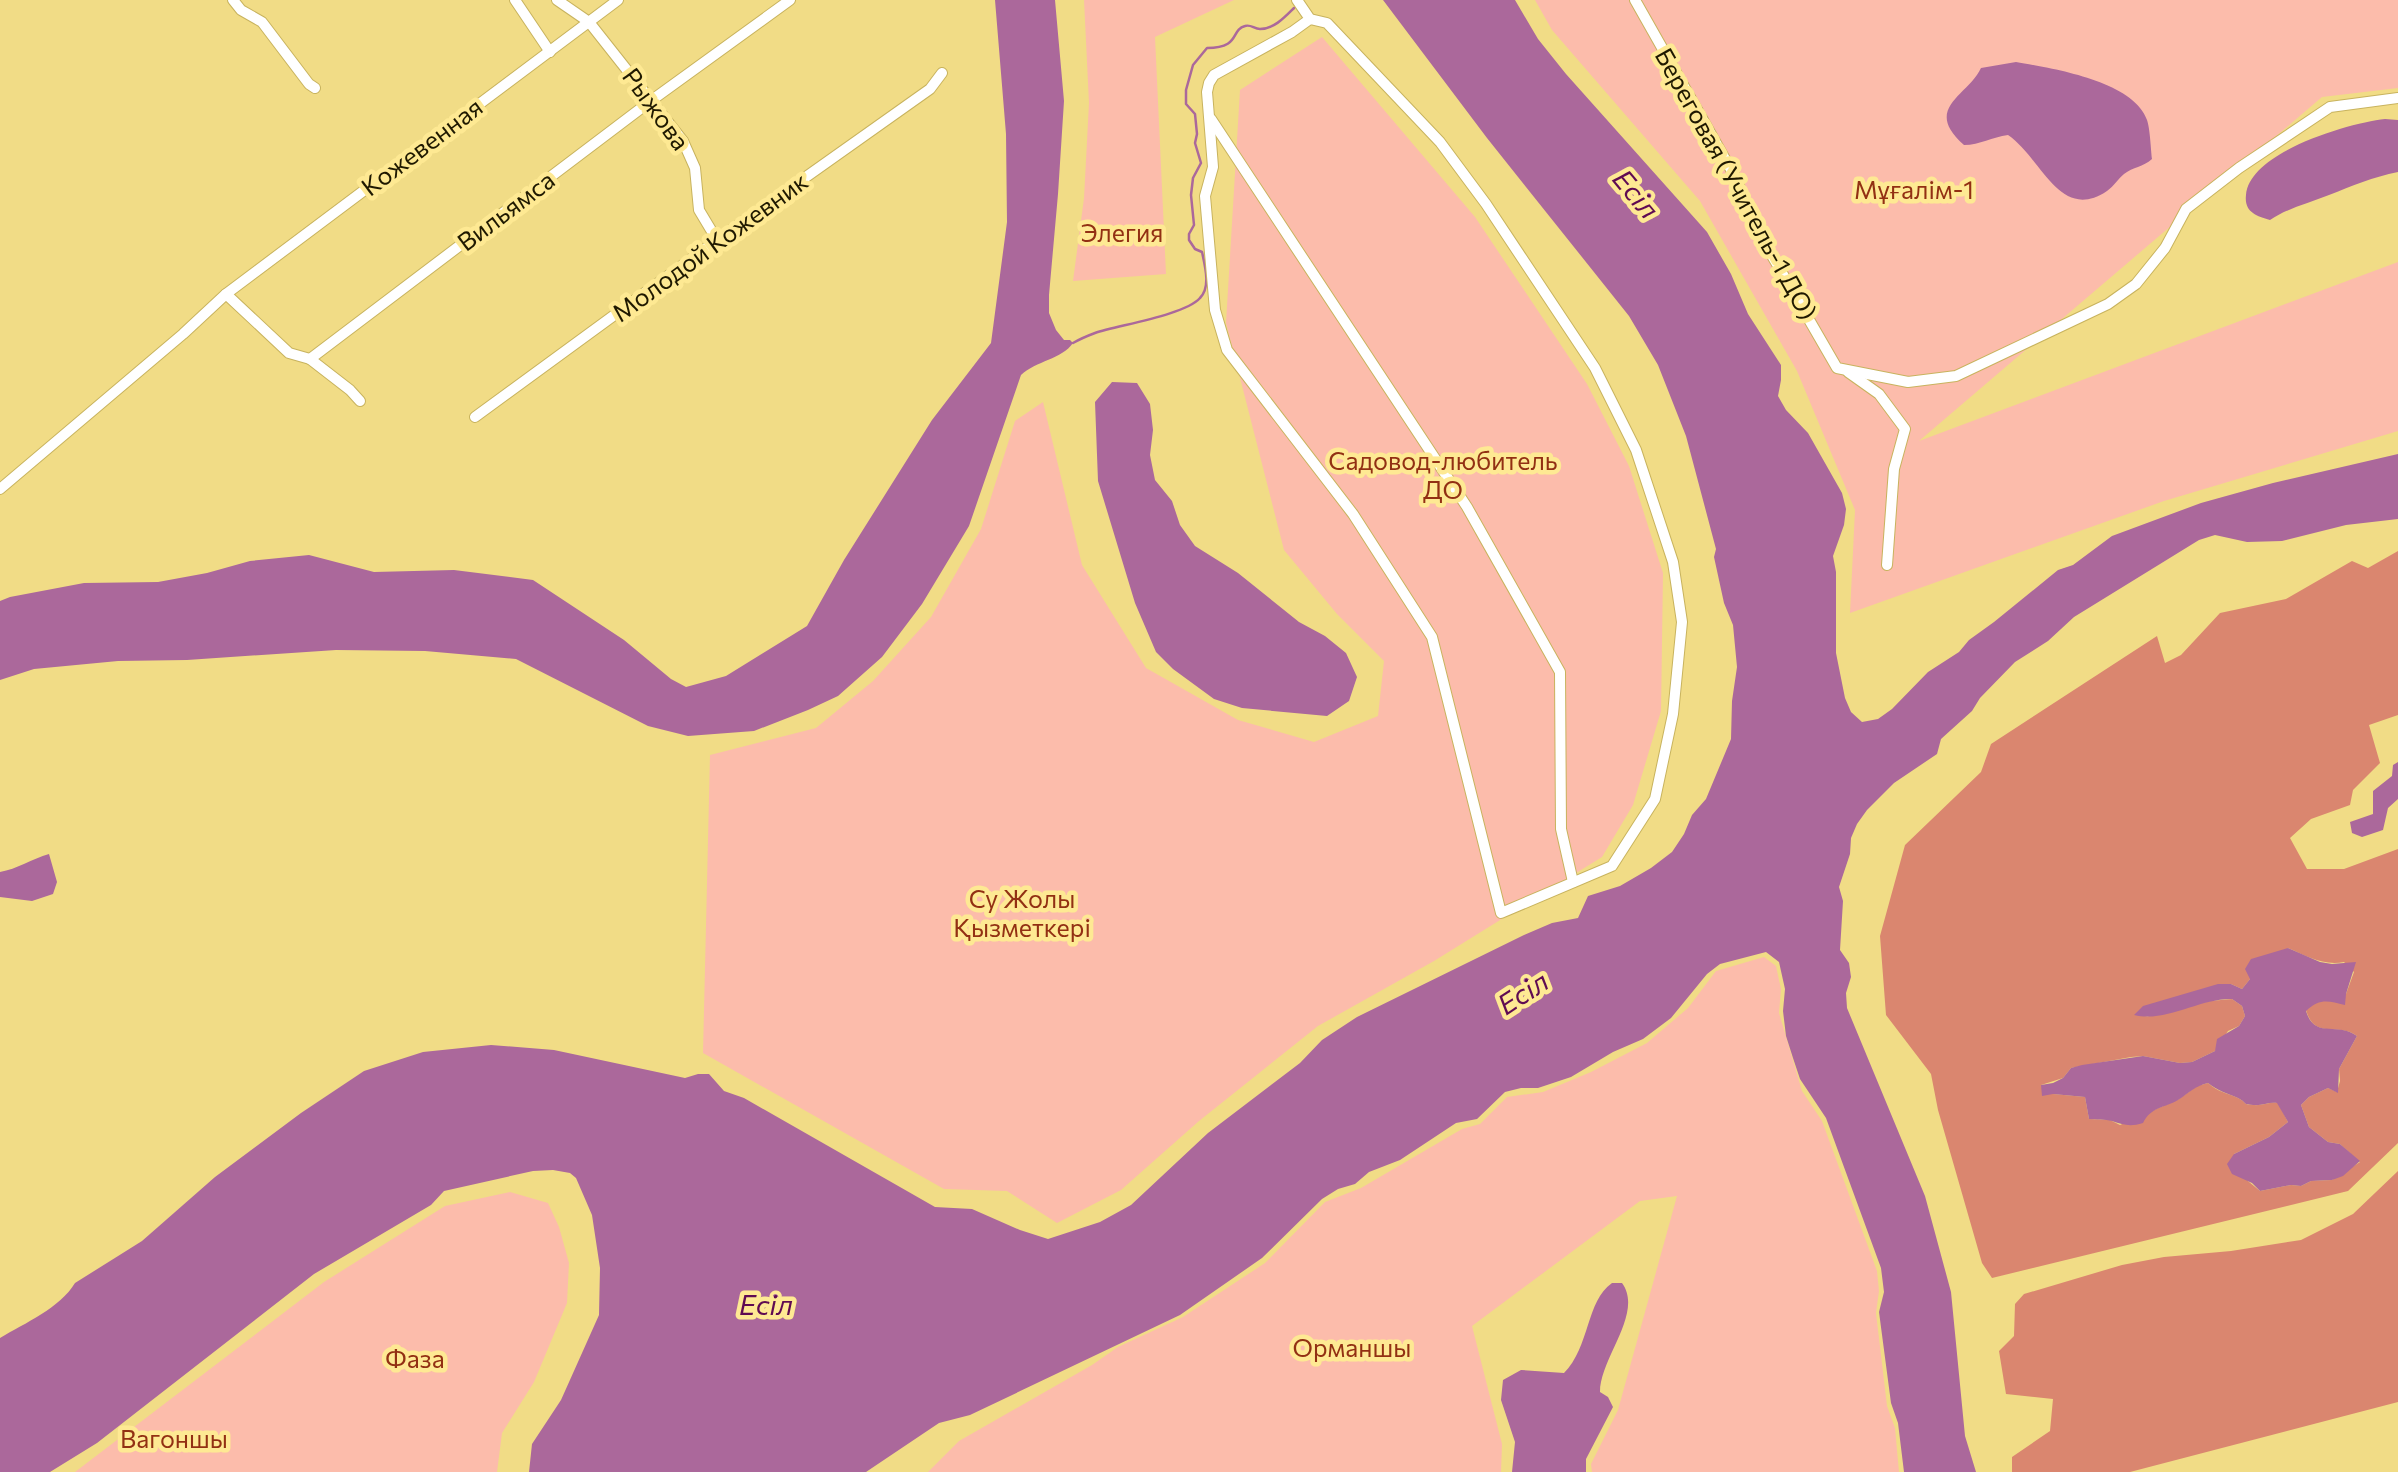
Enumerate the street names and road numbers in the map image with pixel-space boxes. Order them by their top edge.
street label: Береговая (Учитель-1 ДО) [1650,42,1824,325]
street label: Рыжова [617,61,697,155]
street label: Кожевенная [355,91,488,201]
street label: Вильямса [451,164,560,256]
street label: Молодой Кожевник [606,165,813,327]

